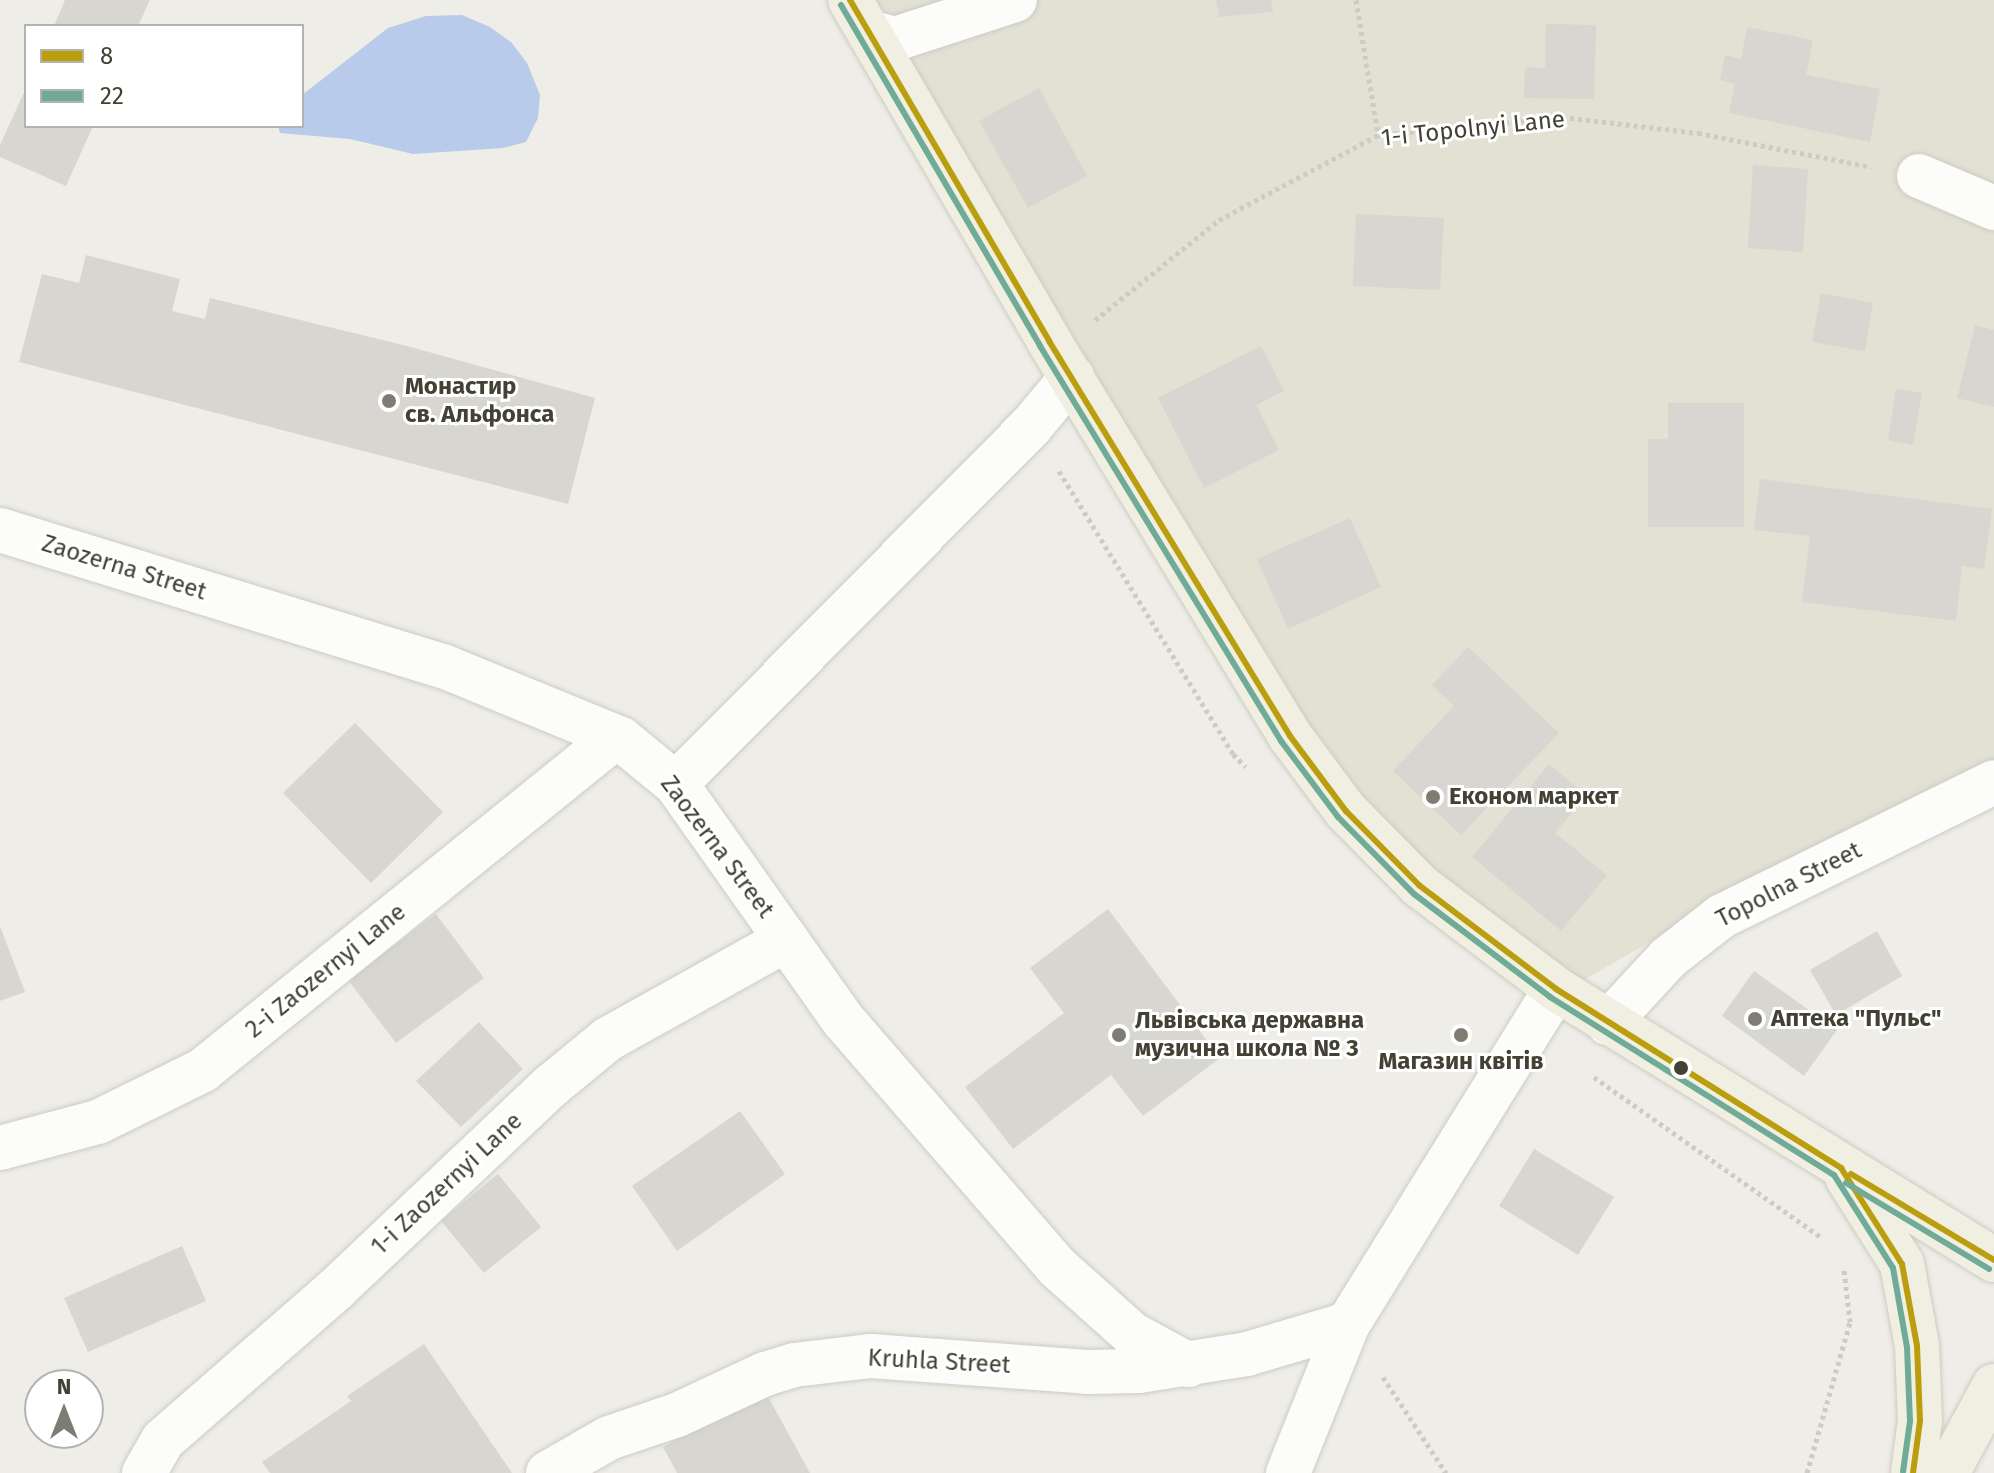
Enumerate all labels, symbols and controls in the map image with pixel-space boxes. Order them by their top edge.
legend [24,24,304,128]
text: 8 [100,42,113,70]
text: 22 [100,82,124,110]
street label: 1-i Topolnyi Lane [1380,105,1566,153]
place label: Монастир св. Альфонса [405,373,554,429]
marker: Монастир св. Альфонса [380,392,398,410]
street label: Zaozerna Street [38,529,210,607]
street label: Zaozerna Street [654,770,780,924]
place label: Економ маркет [1449,783,1619,811]
marker: Економ маркет [1424,788,1442,806]
street label: Topolna Street [1712,836,1866,934]
street label: 2-i Zaozernyi Lane [240,898,412,1044]
place label: Аптека "Пульс" [1771,1005,1941,1033]
place label: Львівська державна музична школа № 3 [1135,1007,1364,1063]
marker: Аптека "Пульс" [1746,1010,1764,1028]
marker: Львівська державна музична школа № 3 [1110,1026,1128,1044]
marker: Магазин квітів [1452,1026,1470,1044]
place label: Магазин квітів [1378,1048,1544,1076]
unlabelled marker [1673,1060,1689,1076]
street label: 1-i Zaozernyi Lane [366,1107,528,1261]
street label: Kruhla Street [867,1344,1011,1380]
north arrow [24,1369,104,1449]
text: N [57,1373,71,1400]

